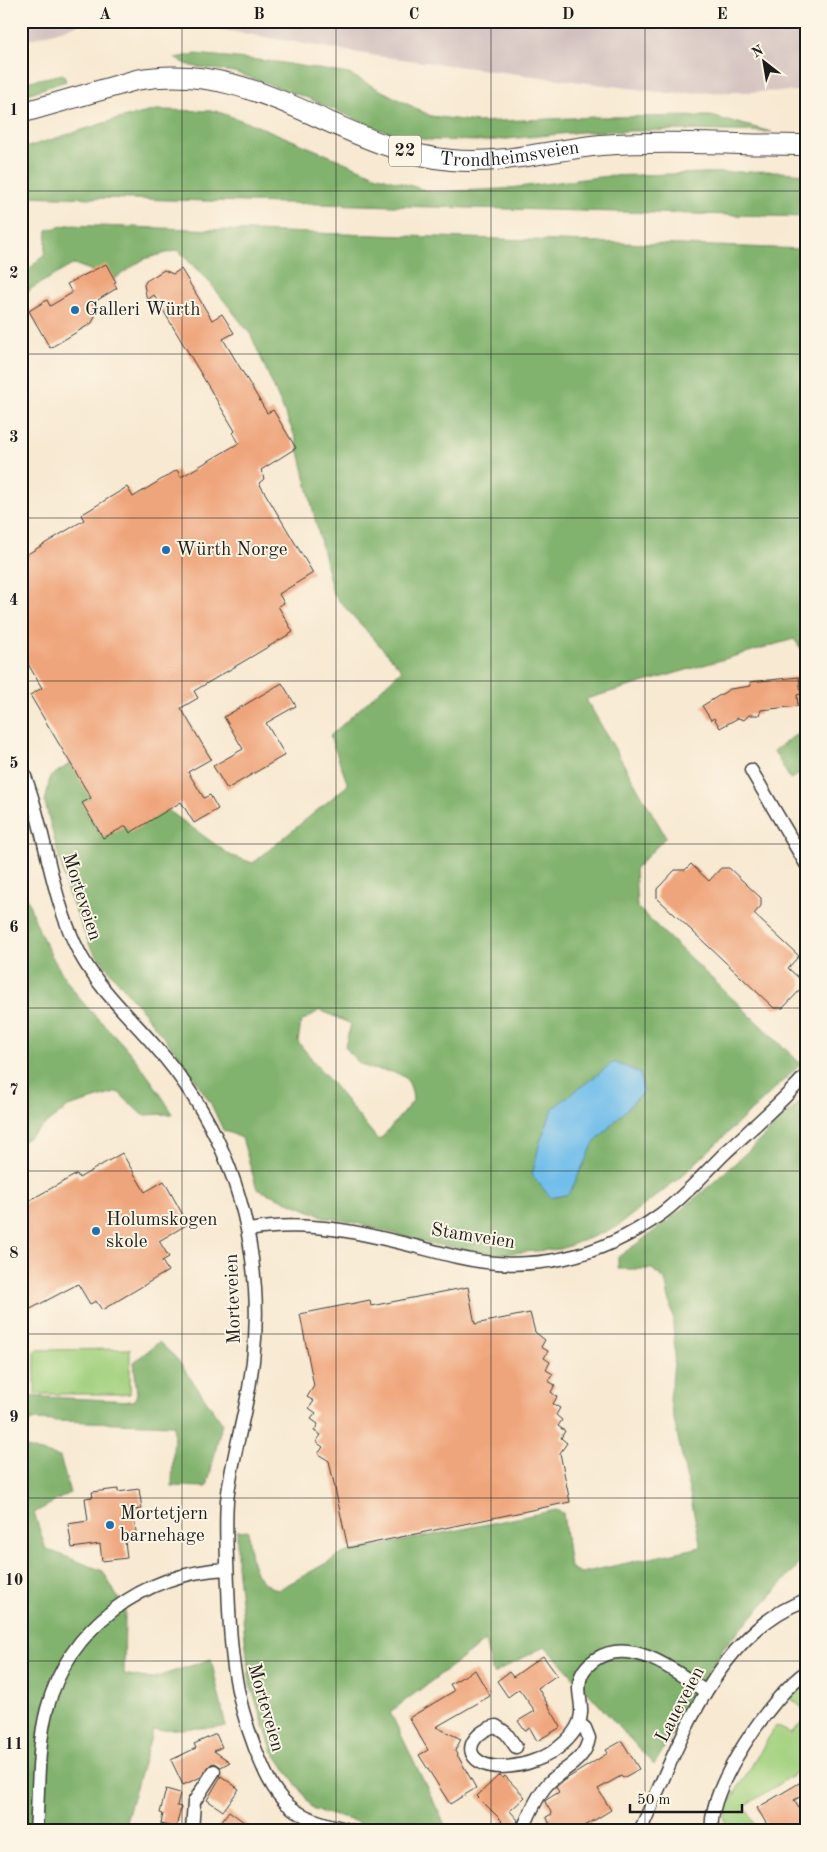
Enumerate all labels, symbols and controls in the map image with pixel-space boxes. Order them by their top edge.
text: A [99,7,111,23]
text: B [253,7,265,23]
text: C [409,7,419,23]
text: D [562,7,574,23]
text: E [716,7,728,23]
north arrow [740,38,790,88]
text: N [750,43,766,60]
text: 1 [9,103,19,119]
road number: 22 [389,136,421,166]
street label: Trondheimsveien [439,138,581,171]
text: 2 [9,266,19,282]
place label: Galleri Würth [85,301,201,320]
marker: Galleri Würth [69,304,81,316]
text: 3 [9,430,19,446]
place label: Würth Norge [176,541,287,560]
marker: Würth Norge [160,544,172,556]
text: 4 [9,593,19,609]
text: 5 [9,756,19,772]
street label: Morteveien [58,851,104,943]
text: 6 [9,920,19,936]
text: 7 [9,1083,19,1099]
place label: Holumskogen skole [106,1211,218,1252]
street label: Stamveien [430,1221,516,1253]
marker: Holumskogen skole [90,1225,102,1237]
text: 8 [9,1246,19,1262]
street label: Morteveien [223,1253,245,1345]
text: 9 [9,1410,19,1426]
place label: Mortetjern barnehage [120,1505,208,1546]
marker: Mortetjern barnehage [104,1519,116,1531]
text: 10 [5,1573,23,1589]
street label: Morteveien [243,1662,287,1754]
street label: Laueveien [653,1664,709,1746]
text: 11 [5,1737,23,1753]
scale bar [630,1782,742,1814]
text: 50 m [637,1793,671,1808]

